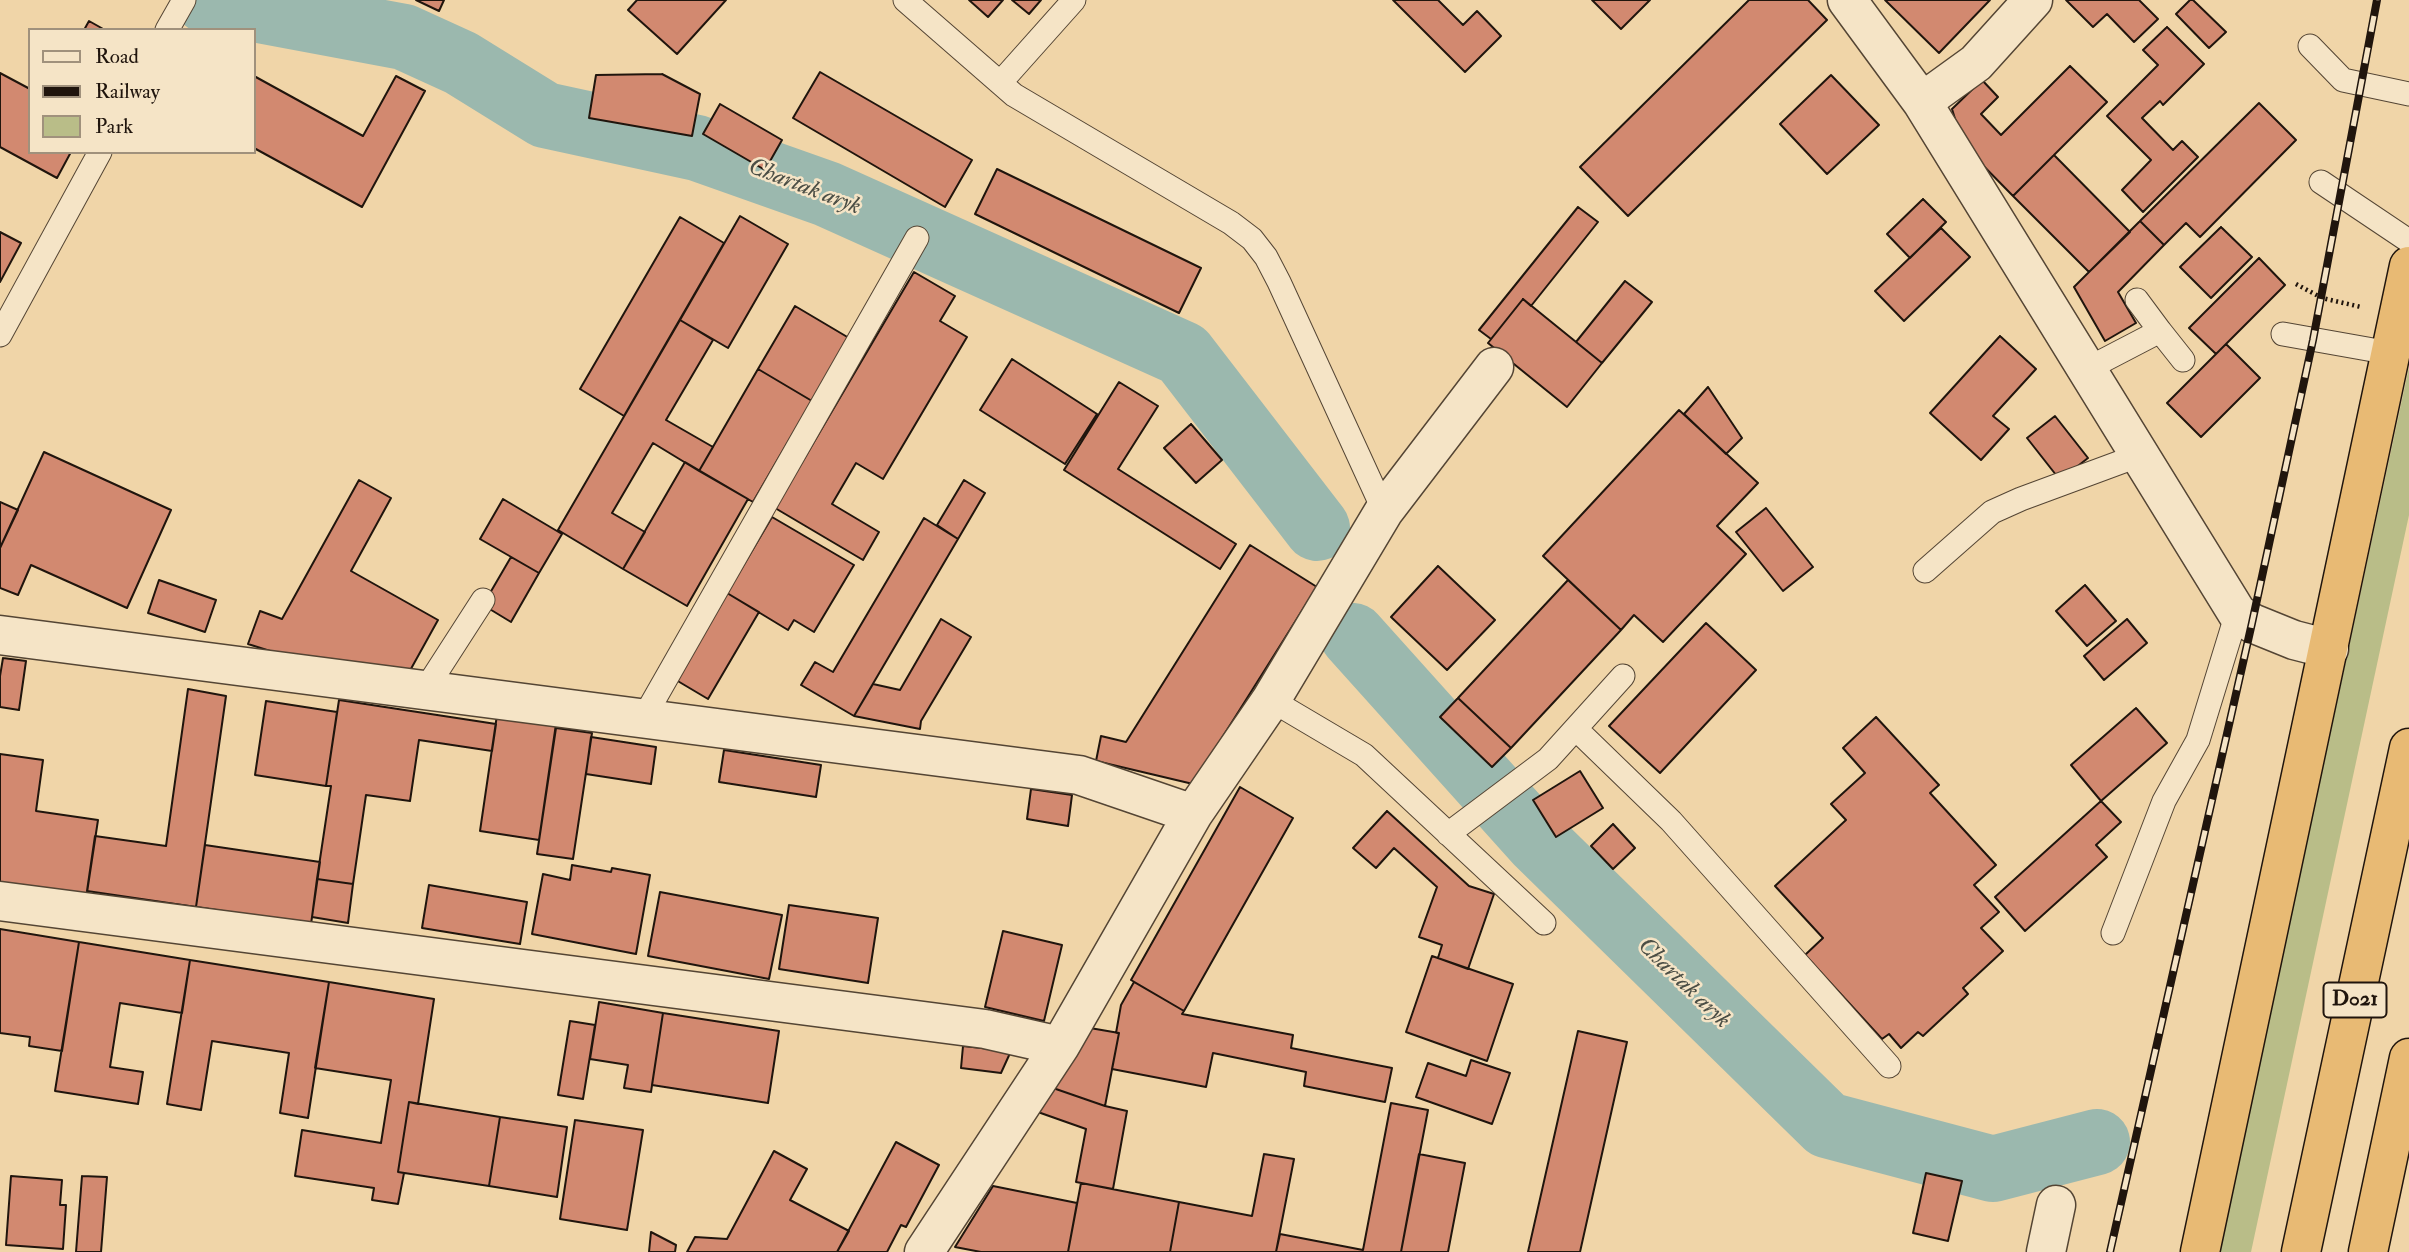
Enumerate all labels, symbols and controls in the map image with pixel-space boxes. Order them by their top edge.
legend [28,28,256,154]
text: Road [95,43,139,70]
text: Railway [95,78,160,105]
text: Park [95,113,133,140]
water label: Chartak aryk [744,153,864,223]
water label: Chartak aryk [1630,933,1736,1035]
road number: D021 [2324,982,2386,1018]

